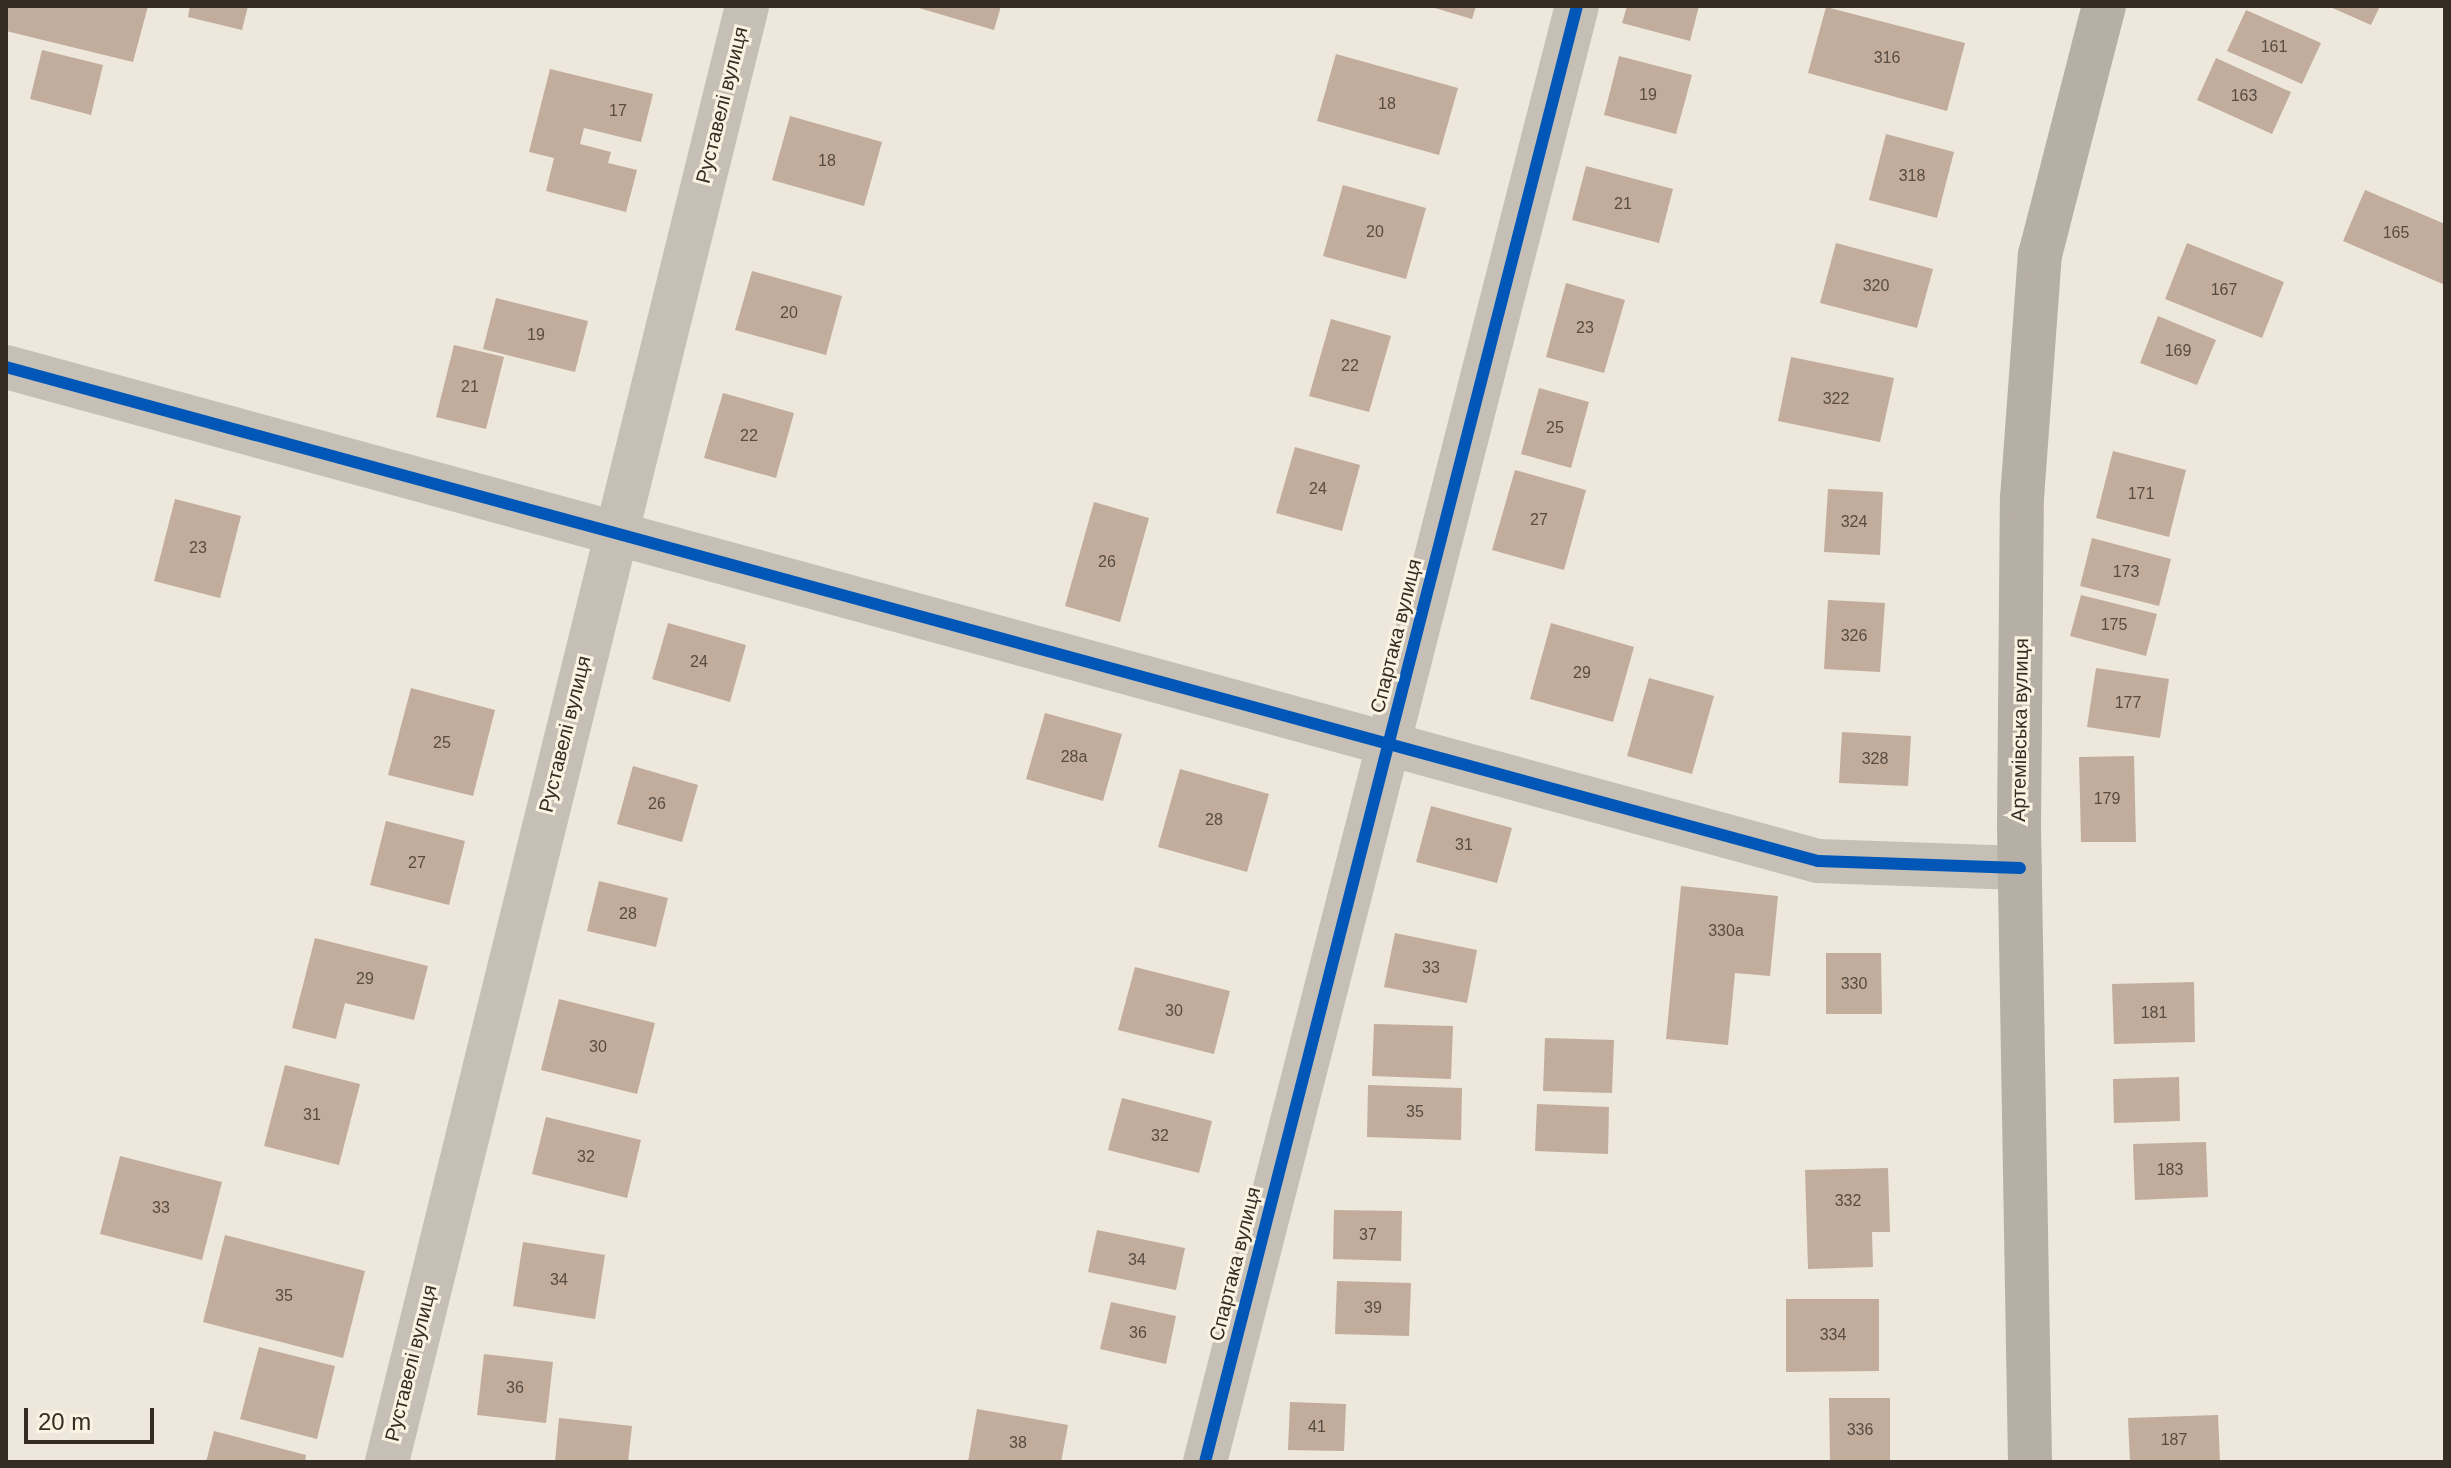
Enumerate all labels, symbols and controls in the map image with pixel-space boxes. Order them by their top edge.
street label: Руставелі вулиця [691,24,753,186]
house number: 161 [2261,37,2287,57]
house number: 316 [1874,48,1900,68]
house number: 19 [1639,85,1657,105]
house number: 163 [2231,86,2257,106]
house number: 18 [1378,94,1396,114]
house number: 17 [609,101,627,121]
house number: 18 [818,151,836,171]
house number: 318 [1899,166,1925,186]
house number: 21 [1614,194,1632,214]
house number: 20 [1366,222,1384,242]
house number: 165 [2383,223,2409,243]
house number: 320 [1863,276,1889,296]
house number: 167 [2211,280,2237,300]
house number: 20 [780,303,798,323]
house number: 23 [1576,318,1594,338]
house number: 19 [527,325,545,345]
house number: 169 [2165,341,2191,361]
house number: 22 [1341,356,1359,376]
house number: 21 [461,377,479,397]
house number: 322 [1823,389,1849,409]
house number: 25 [1546,418,1564,438]
house number: 22 [740,426,758,446]
house number: 24 [1309,479,1327,499]
house number: 171 [2128,484,2154,504]
house number: 27 [1530,510,1548,530]
house number: 324 [1841,512,1867,532]
house number: 23 [189,538,207,558]
house number: 26 [1098,552,1116,572]
street label: Спартака вулиця [1365,557,1427,715]
house number: 173 [2113,562,2139,582]
house number: 175 [2101,615,2127,635]
house number: 326 [1841,626,1867,646]
street label: Артемівська вулиця [2006,638,2034,822]
house number: 24 [690,652,708,672]
street label: Руставелі вулиця [534,653,596,815]
house number: 29 [1573,663,1591,683]
house number: 177 [2115,693,2141,713]
house number: 25 [433,733,451,753]
house number: 28а [1061,747,1087,767]
house number: 328 [1862,749,1888,769]
house number: 179 [2094,789,2120,809]
house number: 26 [648,794,666,814]
house number: 28 [1205,810,1223,830]
house number: 31 [1455,835,1473,855]
house number: 27 [408,853,426,873]
house number: 28 [619,904,637,924]
house number: 330а [1708,921,1744,941]
house number: 33 [1422,958,1440,978]
house number: 29 [356,969,374,989]
house number: 330 [1841,974,1867,994]
house number: 30 [1165,1001,1183,1021]
house number: 181 [2141,1003,2167,1023]
house number: 30 [589,1037,607,1057]
house number: 35 [1406,1102,1424,1122]
house number: 31 [303,1105,321,1125]
house number: 32 [1151,1126,1169,1146]
house number: 32 [577,1147,595,1167]
house number: 183 [2157,1160,2183,1180]
street label: Спартака вулиця [1204,1185,1266,1343]
house number: 332 [1835,1191,1861,1211]
house number: 33 [152,1198,170,1218]
house number: 37 [1359,1225,1377,1245]
house number: 34 [1128,1250,1146,1270]
house number: 34 [550,1270,568,1290]
street label: Руставелі вулиця [380,1282,442,1444]
house number: 35 [275,1286,293,1306]
house number: 39 [1364,1298,1382,1318]
house number: 36 [1129,1323,1147,1343]
house number: 334 [1820,1325,1846,1345]
house number: 36 [506,1378,524,1398]
scale bar [28,1392,158,1442]
text: 20 m [38,1408,91,1435]
house number: 41 [1308,1417,1326,1437]
house number: 336 [1847,1420,1873,1440]
house number: 187 [2161,1430,2187,1450]
house number: 38 [1009,1433,1027,1453]

